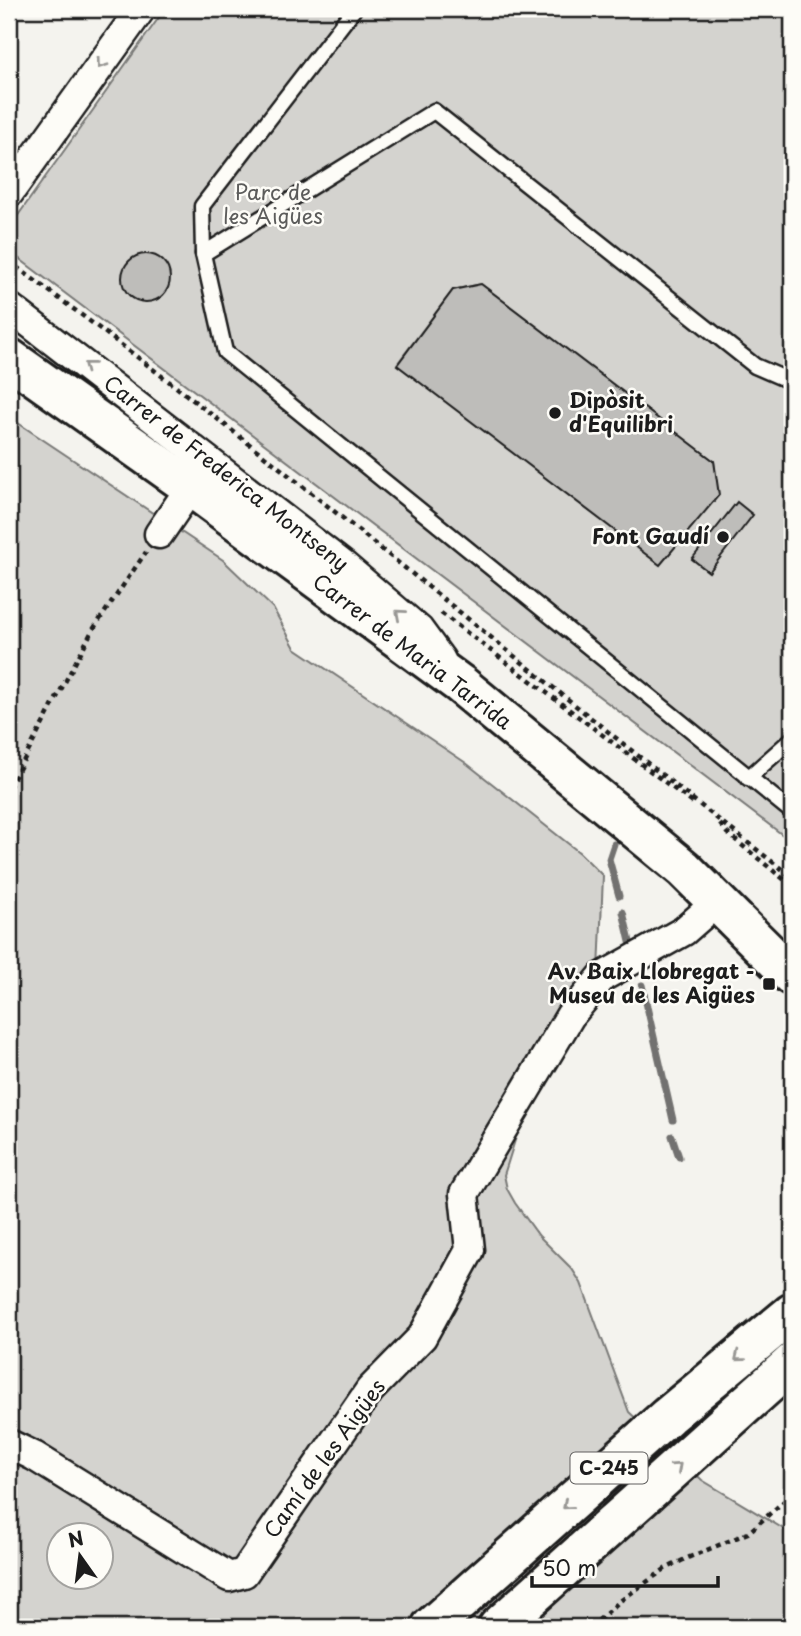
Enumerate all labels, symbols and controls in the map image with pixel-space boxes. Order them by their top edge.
one-way arrow [97,56,109,69]
park label: Parc de les Aigües [223,175,323,231]
one-way arrow [83,361,96,374]
street label: Carrer de Frederica Montseny [98,366,357,579]
place label: Dipòsit d'Equilibri [569,383,673,439]
marker: Dipòsit d'Equilibri [547,405,563,421]
place label: Font Gaudí [592,519,710,551]
marker: Font Gaudí [715,529,731,545]
street label: Carrer de Maria Tarrida [307,565,520,736]
one-way arrow [396,610,409,622]
place label: Av. Baix Llobregat - Museu de les Aigües [548,954,755,1010]
marker: Av. Baix Llobregat - Museu de les Aigües [761,976,777,992]
one-way arrow [735,1348,747,1361]
street label: Camí de les Aigües [255,1372,392,1544]
road number: C-245 [570,1452,648,1484]
one-way arrow [669,1463,682,1475]
one-way arrow [562,1497,575,1509]
north arrow [46,1520,116,1590]
text: N [65,1523,86,1554]
scale bar [532,1545,717,1589]
text: 50 m [542,1551,596,1583]

